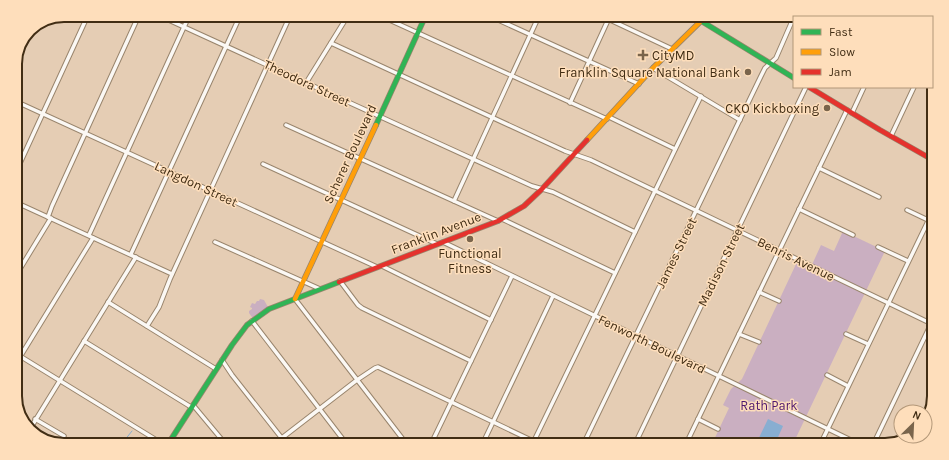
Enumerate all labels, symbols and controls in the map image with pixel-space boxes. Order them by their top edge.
legend [793,16,933,88]
text: Fast [829,25,853,39]
text: Slow [829,45,855,59]
place label: CityMD [652,48,694,63]
marker: CityMD [637,49,649,61]
street label: Theodora Street [261,56,353,110]
place label: Franklin Square National Bank [559,65,740,81]
text: Jam [829,65,852,79]
marker: Franklin Square National Bank [743,67,753,77]
place label: CKO Kickboxing [725,101,820,116]
street label: Scherer Boulevard [320,102,380,206]
marker: CKO Kickboxing [822,103,832,113]
street label: Langdon Street [152,158,240,210]
street label: Franklin Avenue [389,209,483,257]
street label: James Street [652,215,700,291]
street label: Madison Street [694,221,748,309]
marker: Functional Fitness [465,234,475,244]
street label: Benris Avenue [755,234,837,284]
place label: Functional Fitness [438,246,502,276]
street label: Fenworth Boulevard [596,312,708,376]
park label: Rath Park [740,398,798,413]
north arrow [893,404,933,444]
text: N [911,408,923,423]

